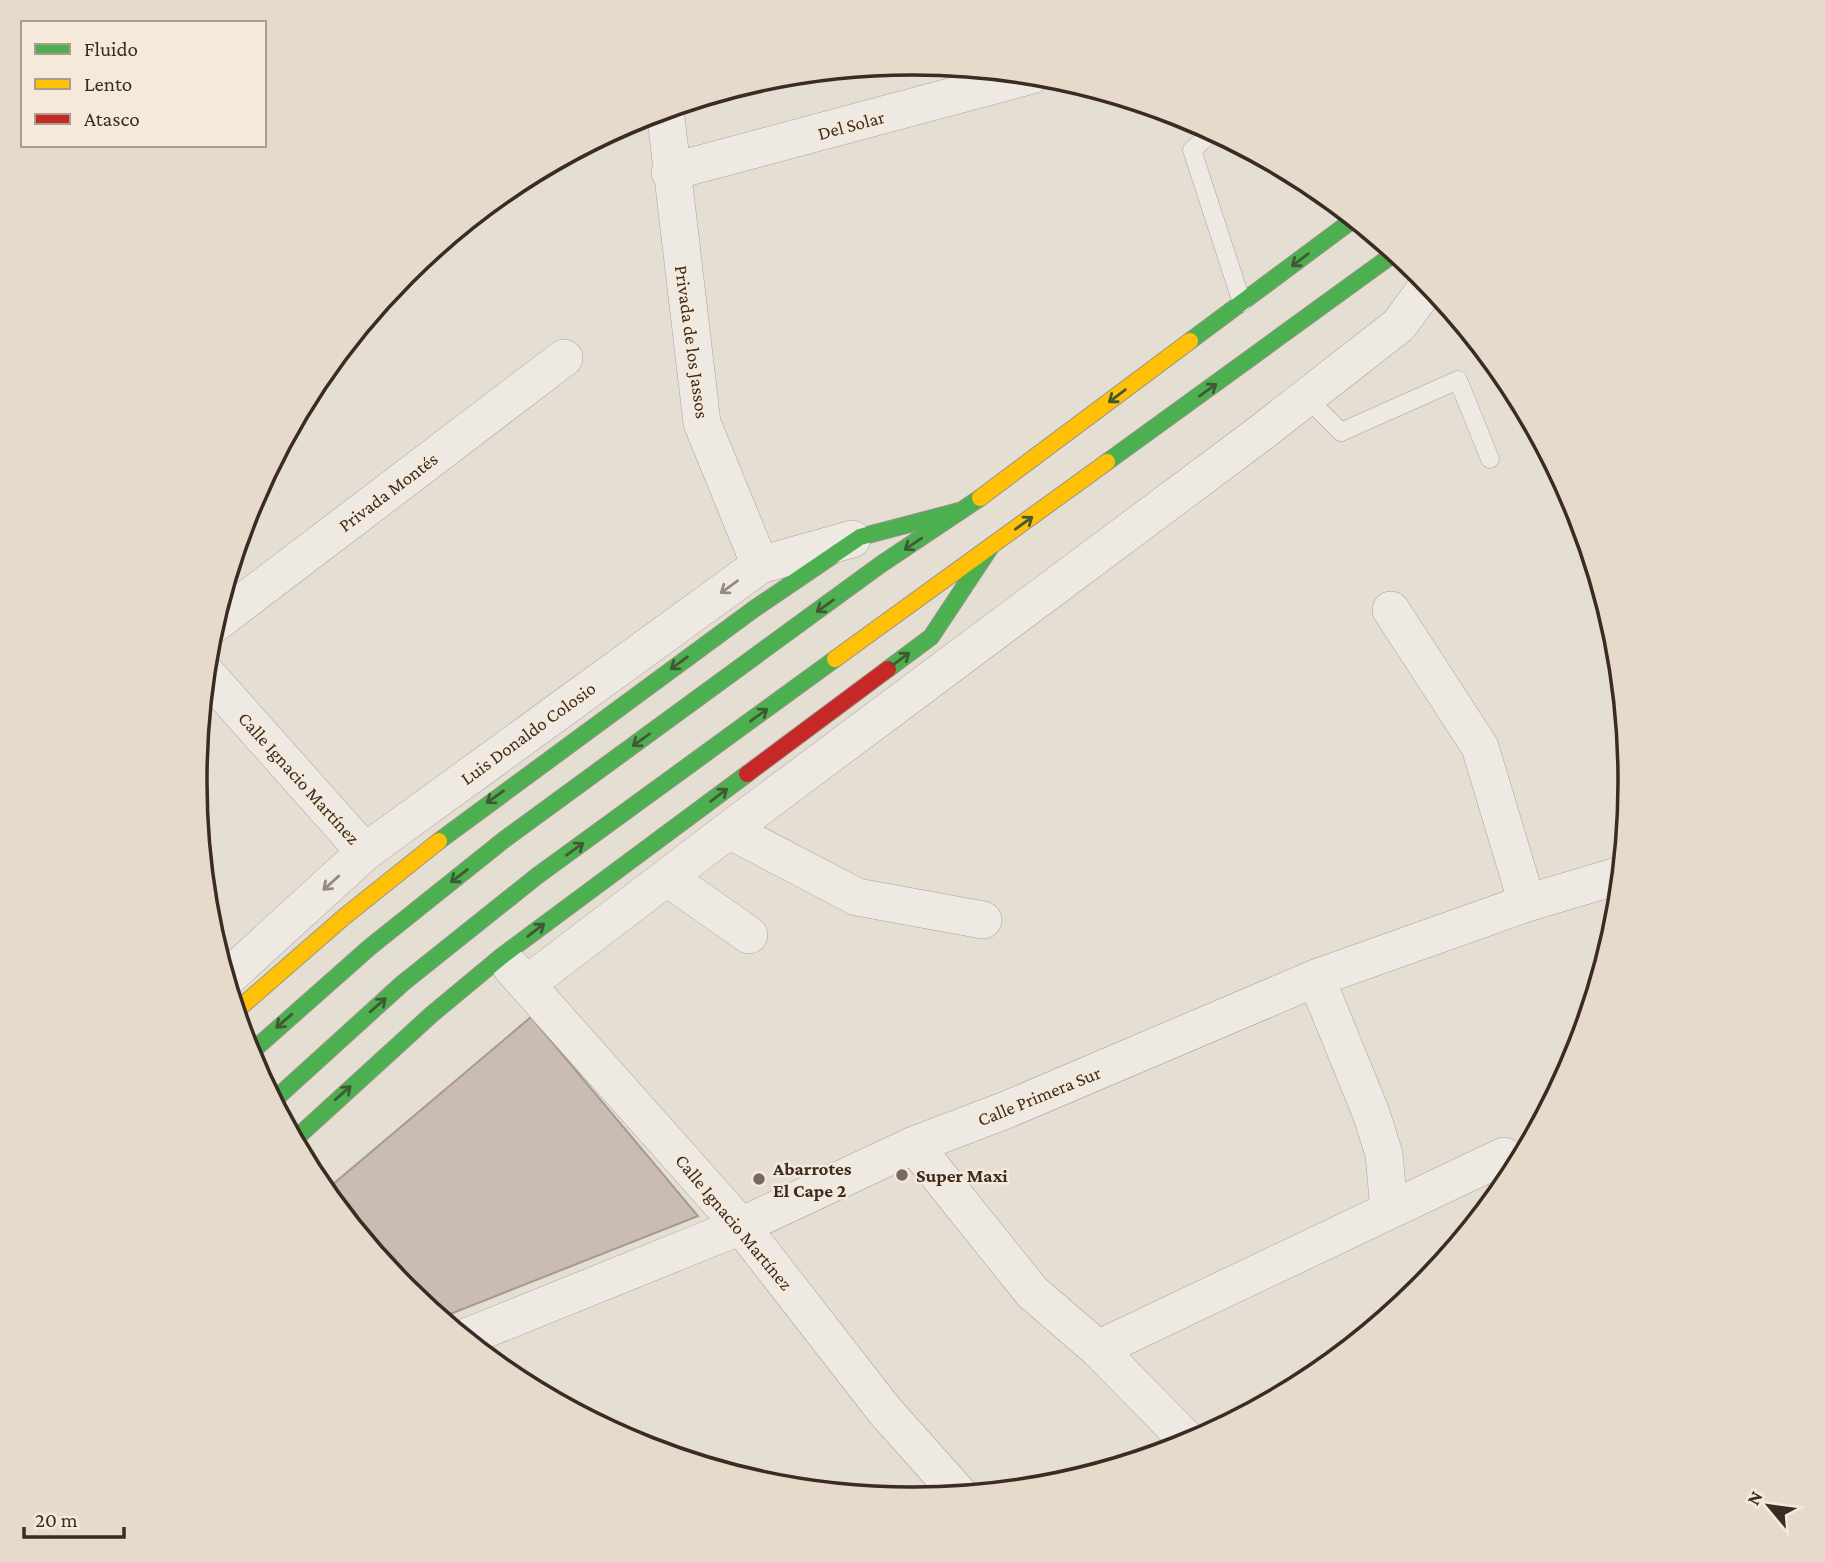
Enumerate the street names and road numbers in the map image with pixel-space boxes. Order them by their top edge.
street label: Del Solar [815,106,887,144]
street label: Privada de los Jassos [671,264,713,420]
street label: Privada Montés [334,448,442,536]
street label: Luis Donaldo Colosio [457,677,599,789]
street label: Calle Ignacio Martínez [234,708,364,848]
street label: Calle Primera Sur [974,1062,1104,1130]
street label: Calle Ignacio Martínez [671,1150,797,1294]

